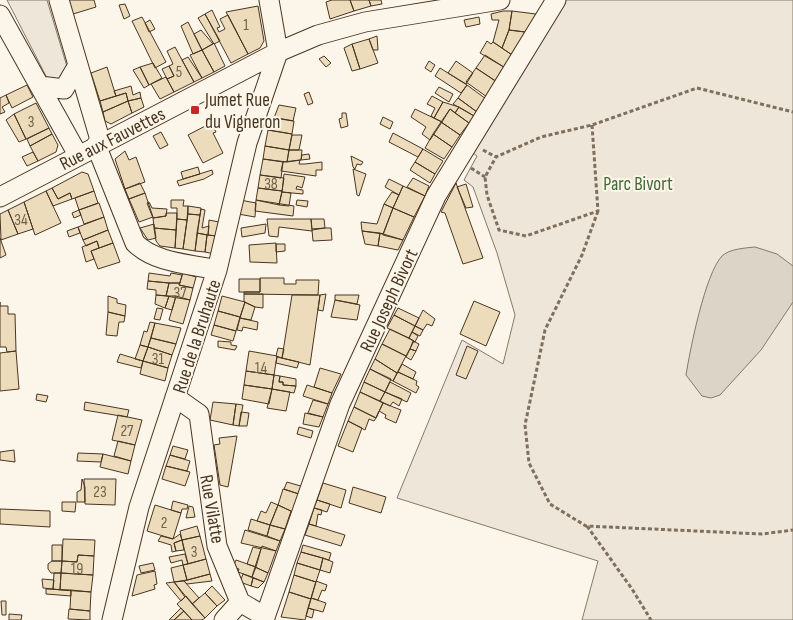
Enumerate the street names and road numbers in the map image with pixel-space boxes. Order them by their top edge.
street label: Rue aux Fauvettes [56,103,170,176]
street label: Rue Joseph Bivort [355,245,423,356]
street label: Rue de la Bruhaute [168,277,227,396]
street label: Rue Vilatte [194,473,229,545]

